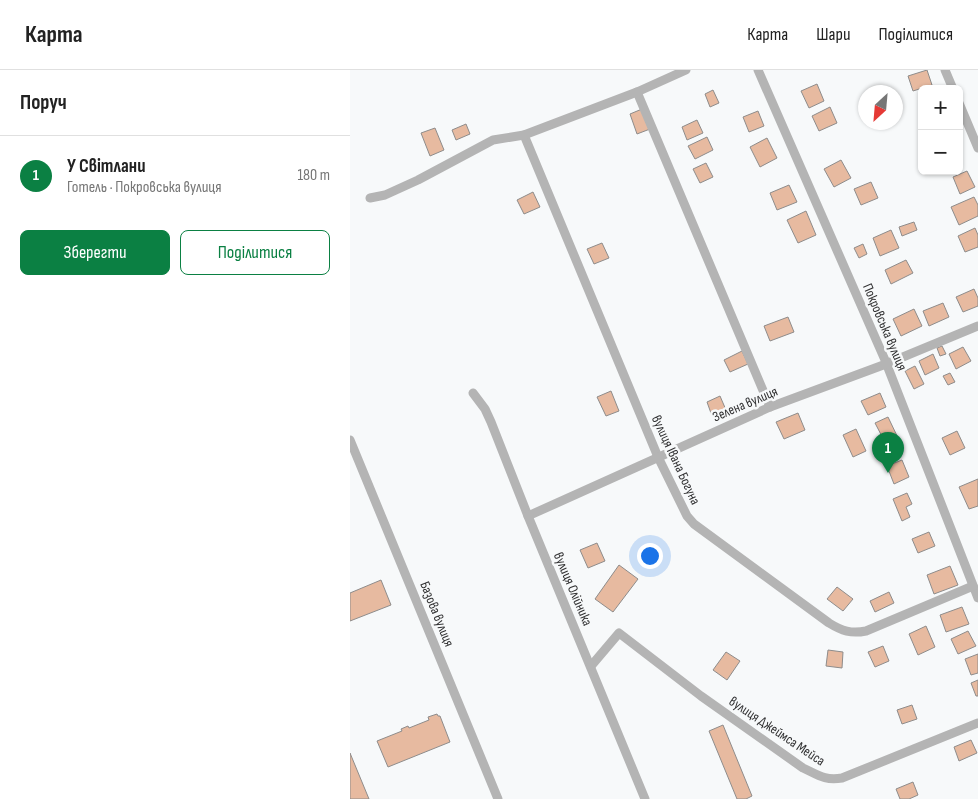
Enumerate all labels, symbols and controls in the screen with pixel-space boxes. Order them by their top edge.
text: Карта [25,20,83,49]
text: Карта [747,24,788,45]
text: Шари [816,24,850,45]
text: Поділитися [878,24,953,45]
north arrow [858,85,903,130]
map controls [918,85,963,175]
button: + [918,85,963,130]
text: Поруч [20,90,67,115]
button: − [918,130,963,175]
text: У Світлани [67,155,145,178]
text: 1 [33,166,39,185]
text: 180 m [297,166,330,185]
text: Готель · Покровська вулиця [67,178,221,197]
button: Зберегти [20,230,170,275]
button: Поділитися [180,230,330,275]
street label: Покровська вулиця [859,281,911,373]
street label: Зелена вулиця [710,383,780,425]
street label: вулиця Івана Богуна [648,413,704,507]
pin: 1 [872,432,904,473]
your location [637,543,663,569]
street label: вулиця Олійника [550,550,596,628]
street label: Базова вулиця [416,579,458,649]
street label: вулиця Джеймса Мейса [726,693,828,769]

